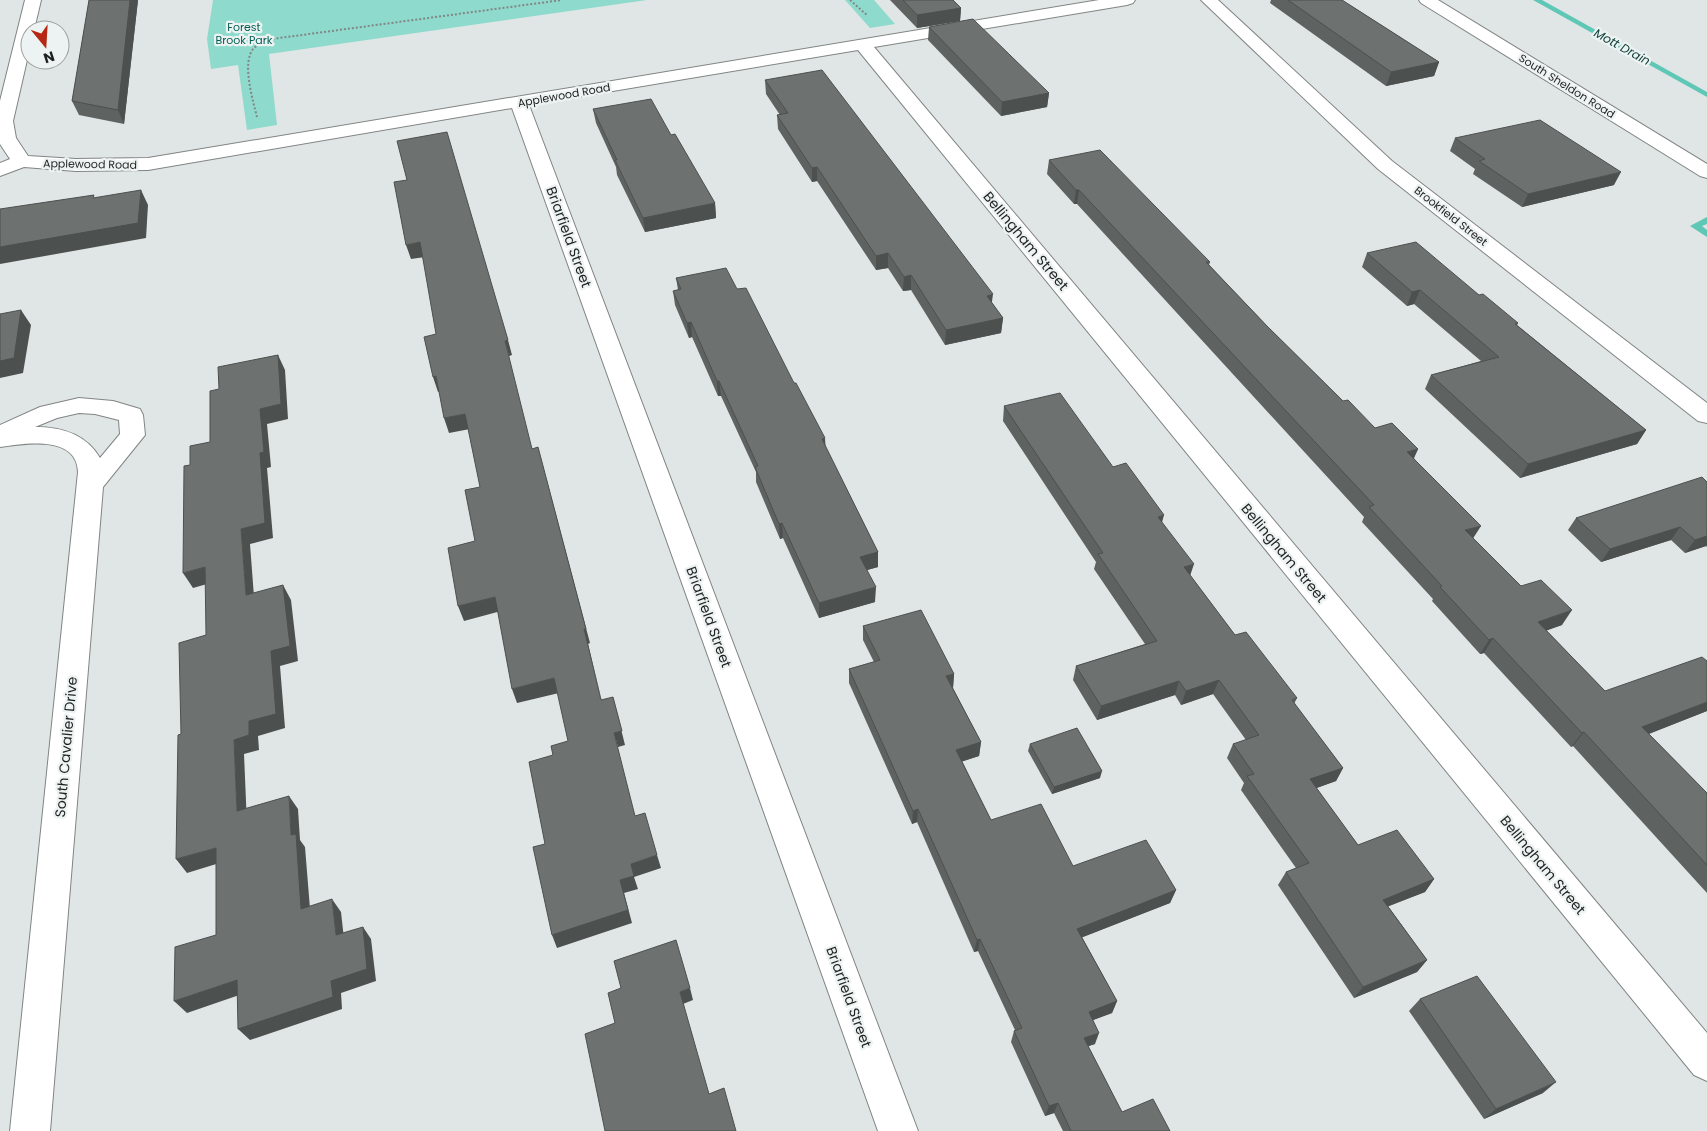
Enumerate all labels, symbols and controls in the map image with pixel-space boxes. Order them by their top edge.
park label: Forest Brook Park [215,19,273,48]
north arrow [20,20,70,70]
water label: Mott Drain [1591,24,1653,69]
text: N [41,46,57,69]
street label: South Sheldon Road [1516,50,1618,122]
street label: Applewood Road [516,79,612,111]
street label: Applewood Road [43,155,137,173]
street label: Brookfield Street [1411,182,1491,250]
street label: Briarfield Street [541,184,597,290]
street label: Bellingham Street [979,187,1073,295]
street label: Bellingham Street [1237,499,1331,607]
street label: Briarfield Street [681,564,737,670]
street label: South Cavalier Drive [50,676,82,818]
street label: Bellingham Street [1496,811,1590,919]
street label: Briarfield Street [821,944,877,1050]

